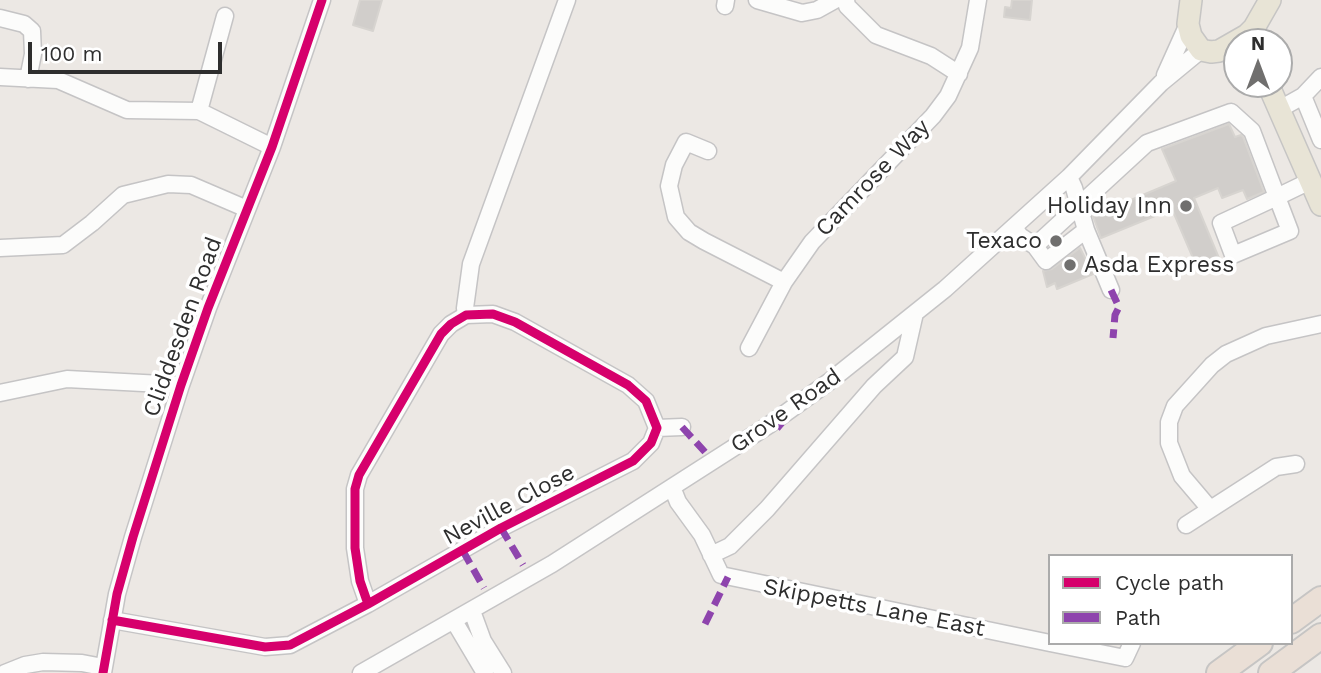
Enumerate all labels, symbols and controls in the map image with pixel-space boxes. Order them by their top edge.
scale bar [32,28,226,72]
north arrow [1223,28,1293,98]
text: N [1251,32,1265,55]
text: 100 m [41,41,103,66]
street label: Camrose Way [810,114,936,242]
place label: Holiday Inn [1047,192,1172,220]
marker: Holiday Inn [1178,198,1194,214]
place label: Texaco [966,227,1042,255]
street label: Cliddesden Road [138,233,228,421]
marker: Texaco [1048,233,1064,249]
place label: Asda Express [1084,251,1234,279]
marker: Asda Express [1062,257,1078,273]
street label: Grove Road [725,363,847,459]
street label: Neville Close [439,459,579,551]
legend [1048,554,1293,645]
text: Cycle path [1115,570,1224,595]
street label: Skippetts Lane East [761,573,987,643]
text: Path [1115,605,1161,630]

